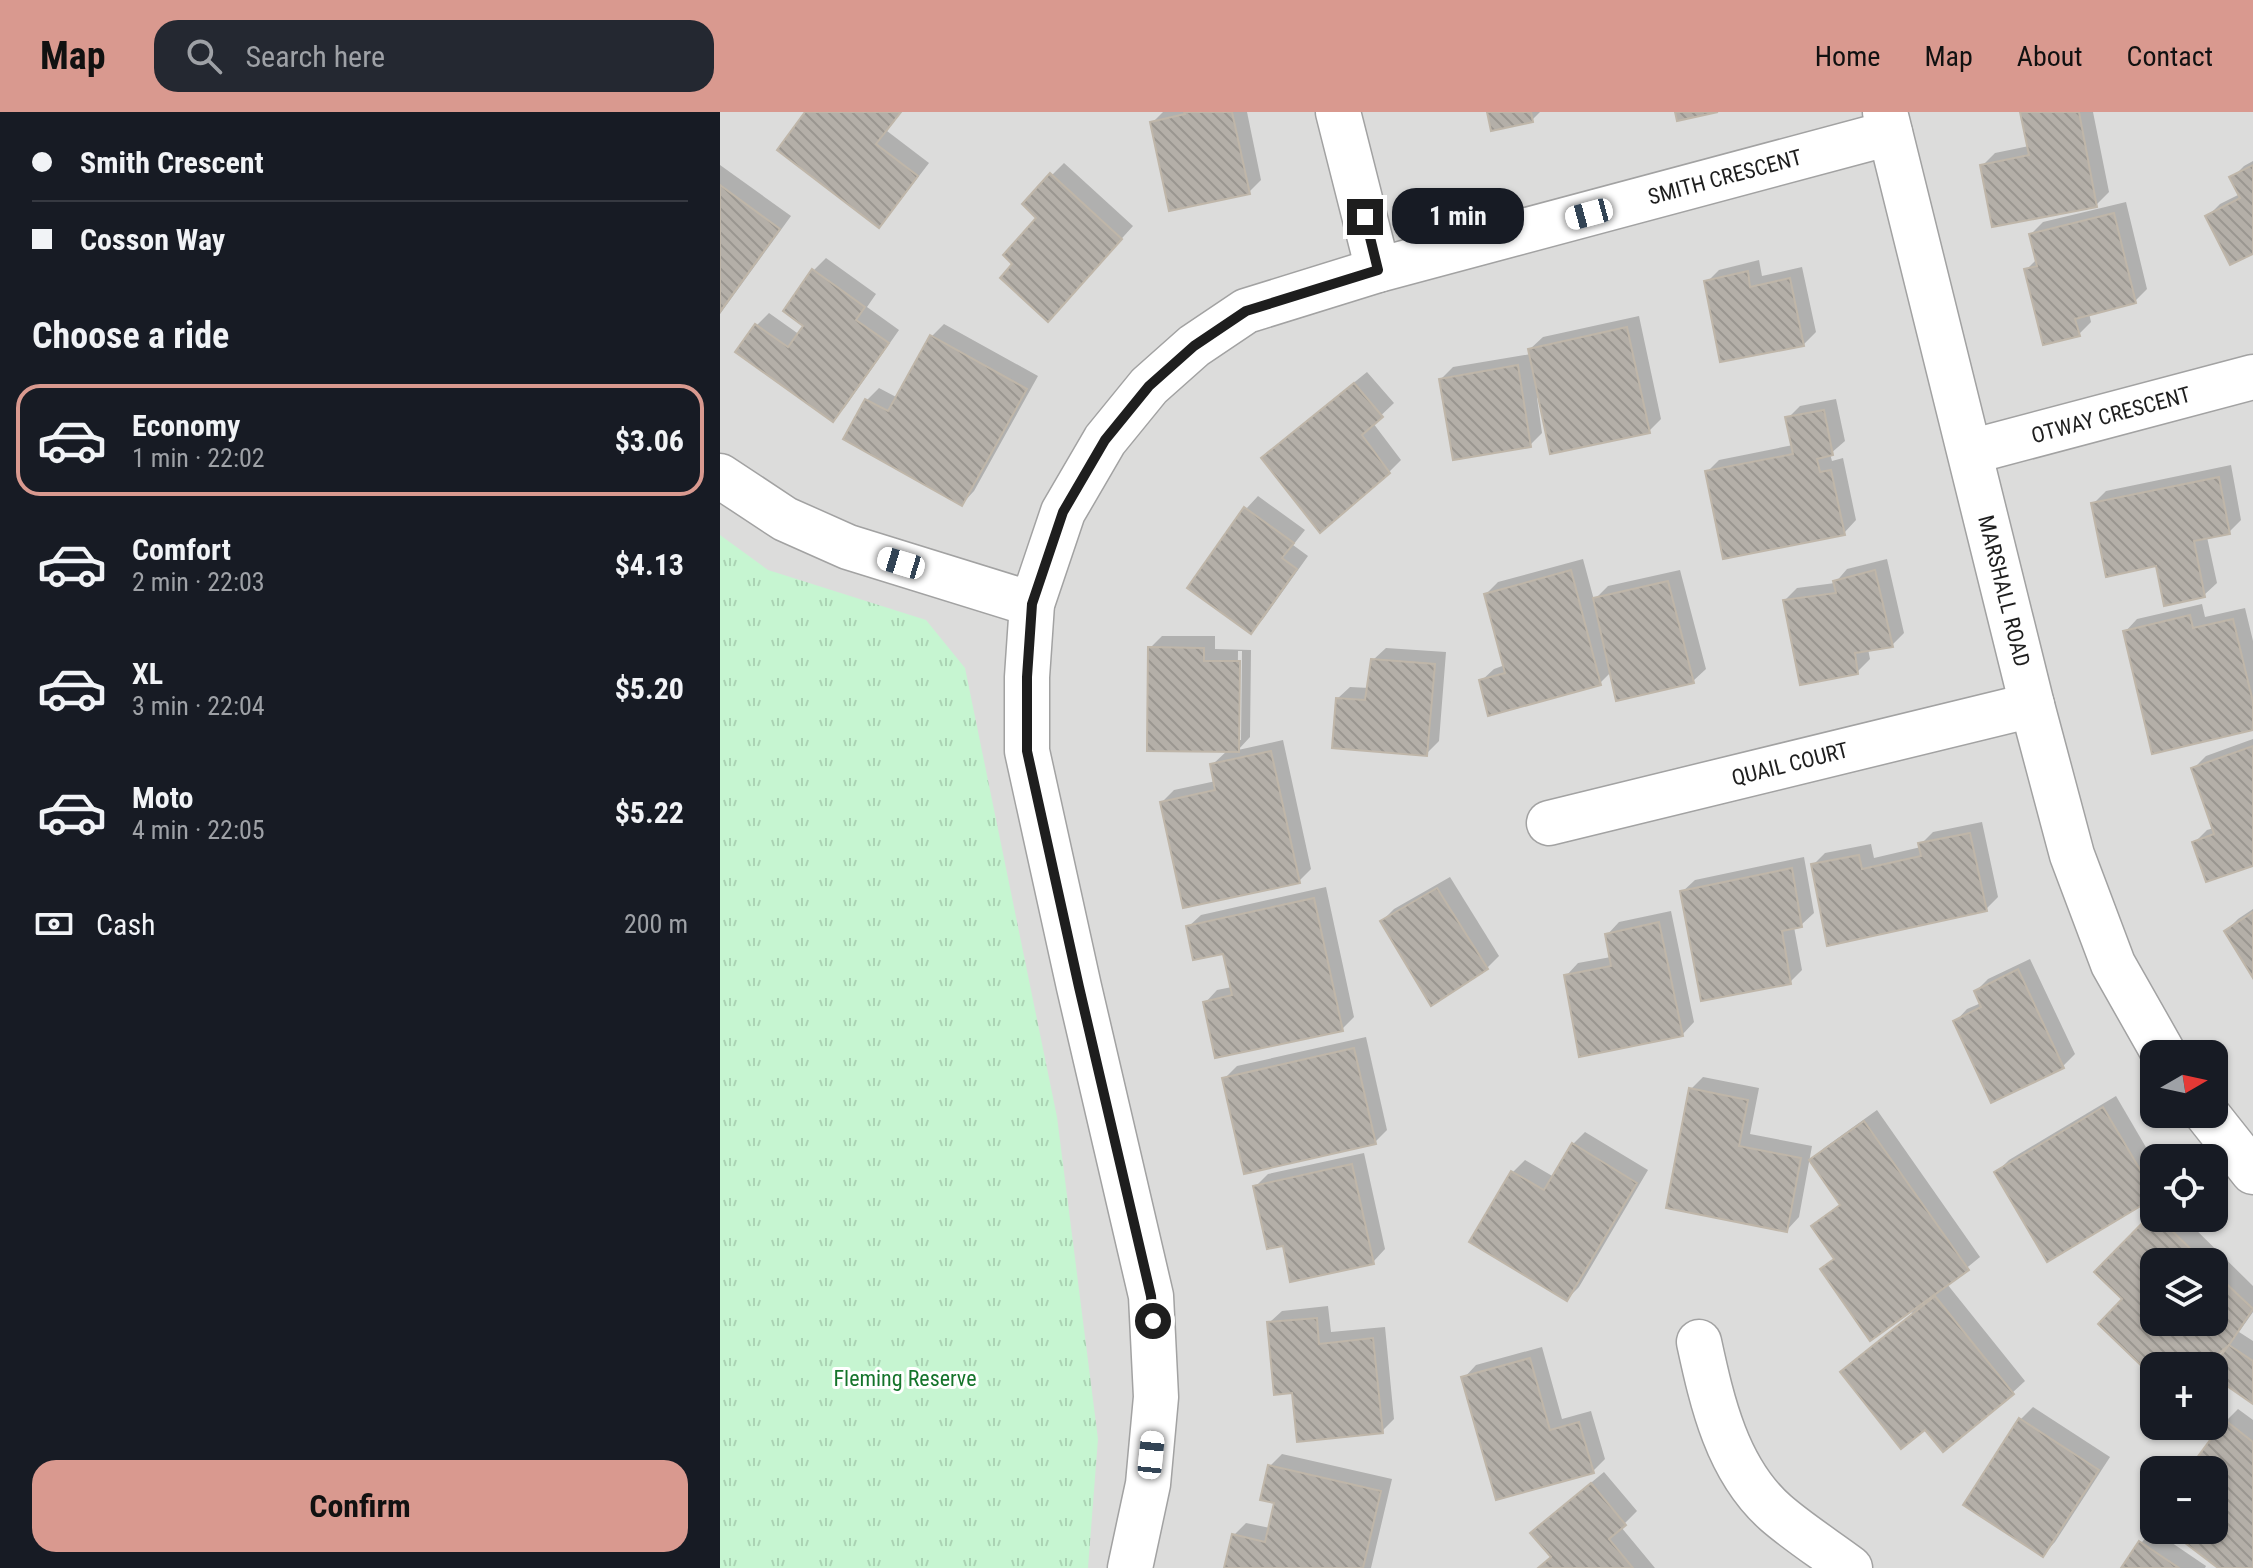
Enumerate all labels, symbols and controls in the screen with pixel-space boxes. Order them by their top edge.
search box [154,20,714,92]
text: Map [40,34,106,78]
icon: search [182,34,226,78]
text: Search here [246,39,385,74]
text: Home [1815,40,1880,73]
text: Map [1924,40,1973,73]
text: About [2017,40,2083,73]
text: Contact [2127,40,2213,73]
street label: SMITH CRESCENT [1645,144,1805,210]
text: Smith Crescent [80,145,264,180]
callout: 1 min [1393,189,1525,245]
car [1563,196,1615,232]
route end [1347,199,1383,235]
text: 1 min [1429,201,1487,231]
text: Cosson Way [80,222,225,257]
text: Choose a ride [32,315,229,357]
street label: OTWAY CRESCENT [2029,382,2193,448]
icon: car [36,404,108,476]
text: Economy [132,408,240,443]
text: $3.06 [615,423,684,458]
text: 1 min · 22:02 [132,443,265,473]
street label: MARSHALL ROAD [1973,513,2035,669]
icon: car [36,528,108,600]
text: Comfort [132,532,231,567]
car [875,545,927,581]
text: $4.13 [615,547,684,582]
text: 2 min · 22:03 [132,567,265,597]
icon: car [36,652,108,724]
text: XL [132,656,163,691]
text: $5.20 [615,671,684,706]
text: 3 min · 22:04 [132,691,265,721]
street label: QUAIL COURT [1729,737,1851,791]
icon: car [36,776,108,848]
text: Moto [132,780,193,815]
text: $5.22 [615,795,684,830]
text: 4 min · 22:05 [132,815,265,845]
icon: cash [32,902,76,946]
text: Cash [96,907,156,942]
text: 200 m [624,909,688,939]
north arrow [2140,1040,2228,1128]
map controls [2140,1040,2228,1544]
button: locate [2140,1144,2228,1232]
button: layers [2140,1248,2228,1336]
route start [1135,1303,1171,1339]
button: + [2140,1352,2228,1440]
park label: Fleming Reserve [834,1366,976,1391]
car [1137,1430,1165,1480]
button: − [2140,1456,2228,1544]
button: Confirm [32,1460,688,1552]

